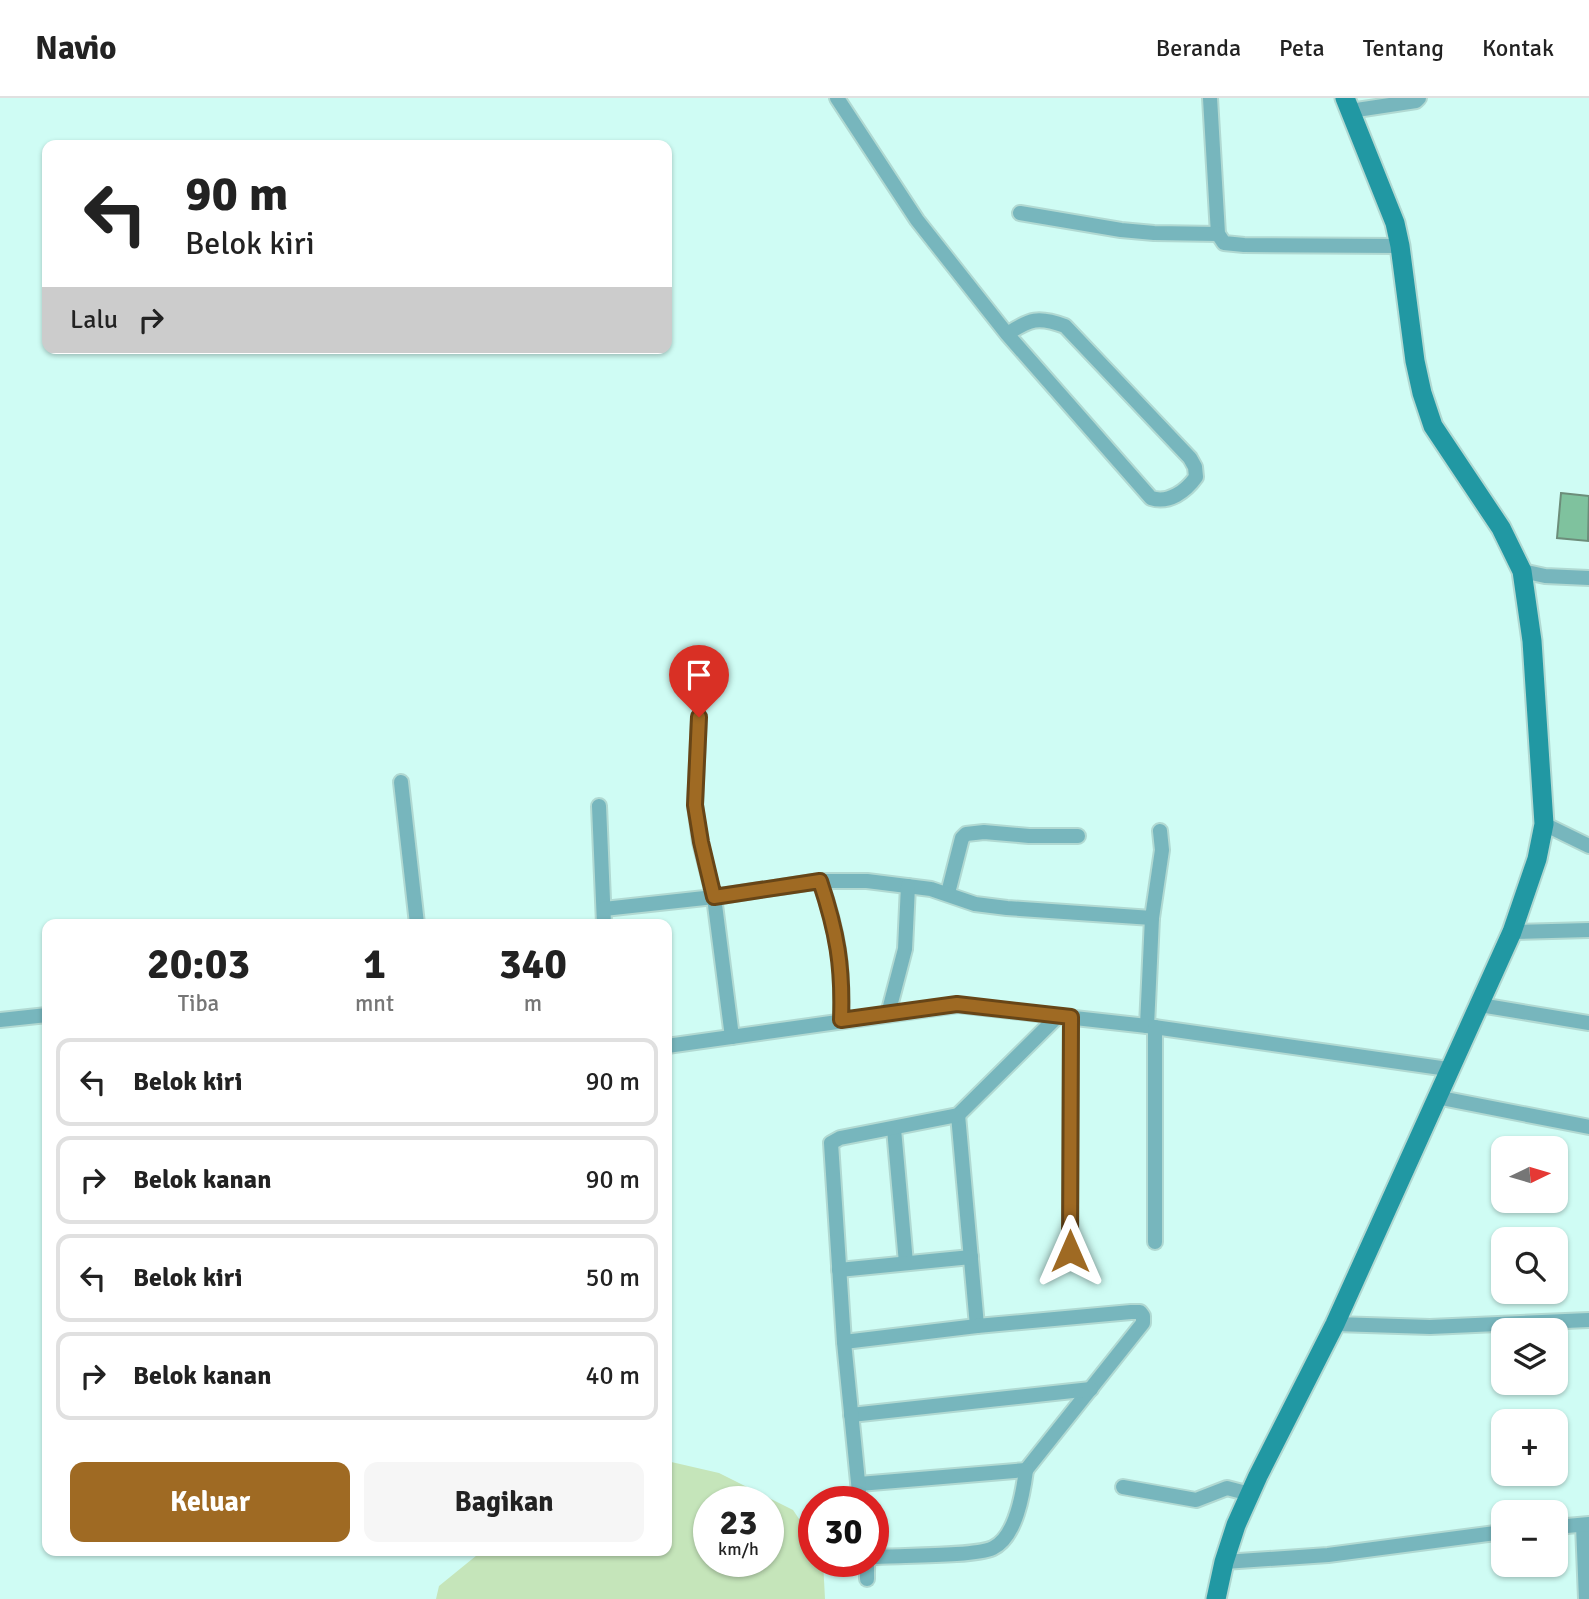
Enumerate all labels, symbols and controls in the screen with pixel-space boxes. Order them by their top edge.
text: Navio [35,28,117,69]
text: Beranda [1156,33,1241,63]
text: Peta [1279,33,1325,63]
text: Tentang [1363,33,1444,63]
text: Kontak [1482,33,1554,63]
text: 90 m [185,164,288,224]
icon: left [70,168,161,259]
text: Belok kiri [185,224,315,263]
icon: right [132,301,170,339]
text: Lalu [70,304,118,336]
pin [669,645,729,717]
icon: arrive [680,656,718,694]
text: 20:03 [147,939,250,990]
text: 1 [363,939,386,990]
text: 340 [499,939,567,990]
text: Tiba [178,989,219,1018]
text: mnt [355,989,394,1018]
text: m [524,989,542,1018]
icon: left [74,1063,112,1101]
text: Belok kiri [133,1066,242,1098]
text: 90 m [585,1066,640,1098]
north arrow [1491,1136,1568,1213]
map controls [1491,1136,1568,1577]
icon: right [74,1161,112,1199]
text: Belok kanan [133,1164,271,1196]
text: 90 m [585,1164,640,1196]
position arrow [1033,1214,1107,1288]
button: search [1491,1227,1568,1304]
icon: left [74,1259,112,1297]
text: Belok kiri [133,1262,242,1294]
text: 50 m [585,1262,640,1294]
button: layers [1491,1318,1568,1395]
icon: right [74,1357,112,1395]
text: Belok kanan [133,1360,271,1392]
text: 40 m [585,1360,640,1392]
button: + [1491,1409,1568,1486]
button: Keluar [70,1462,350,1542]
button: Bagikan [364,1462,644,1542]
speed limit sign: 30 [798,1486,889,1577]
button: − [1491,1500,1568,1577]
text: 23 [720,1501,757,1544]
text: km/h [718,1538,759,1560]

